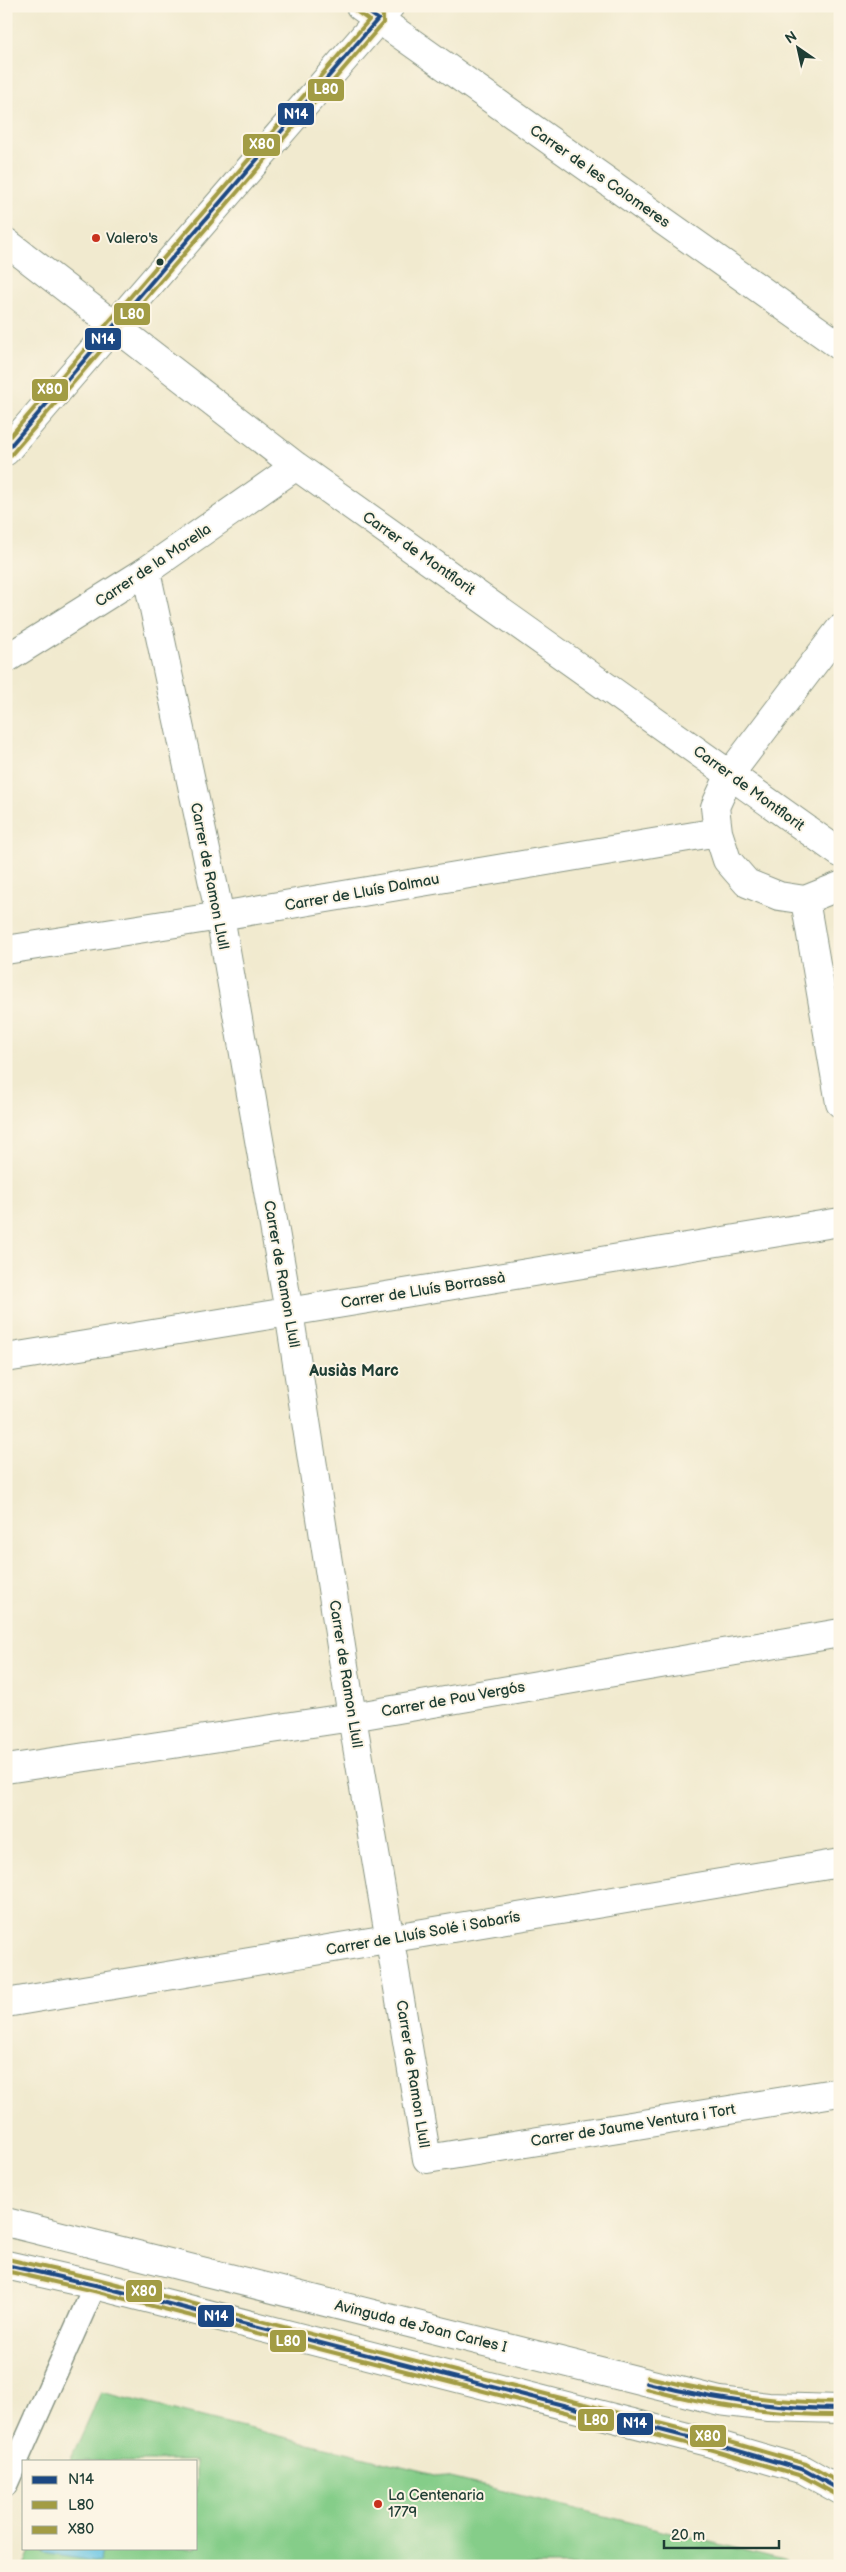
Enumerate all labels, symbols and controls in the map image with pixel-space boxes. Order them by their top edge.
north arrow [774,22,824,72]
text: N [782,28,800,48]
line badge: L80 [307,78,345,102]
text: L80 [313,81,339,98]
line badge: N14 [277,102,315,126]
text: N14 [284,106,309,123]
street label: Carrer de les Colomeres [526,121,674,232]
line badge: X80 [242,133,281,157]
text: X80 [249,136,275,153]
place label: Valero's [106,229,158,248]
marker: Valero's [90,232,102,244]
unlabelled marker [155,257,165,267]
line badge: L80 [113,302,151,326]
text: L80 [119,306,145,323]
line badge: N14 [84,327,122,351]
text: N14 [91,331,116,348]
line badge: X80 [31,378,69,402]
text: X80 [37,381,63,398]
street label: Carrer de Montflorit [359,507,479,600]
street label: Carrer de la Morella [92,520,215,611]
street label: Carrer de Montflorit [689,742,808,835]
street label: Carrer de Ramon Llull [186,801,233,951]
street label: Carrer de Lluís Dalmau [283,870,441,915]
street label: Carrer de Ramon Llull [259,1199,304,1349]
street label: Carrer de Lluís Borrassà [340,1268,507,1313]
district label: Ausiàs Marc [308,1362,399,1381]
street label: Carrer de Ramon Llull [324,1599,367,1749]
street label: Carrer de Pau Vergós [380,1677,527,1721]
street label: Carrer de Lluís Solé i Sabarís [325,1907,522,1960]
street label: Carrer de Ramon Llull [391,1999,434,2149]
street label: Carrer de Jaume Ventura i Tort [529,2100,737,2151]
line badge: X80 [125,2279,163,2303]
text: X80 [131,2283,157,2300]
street label: Avinguda de Joan Carles I [333,2296,509,2357]
line badge: N14 [197,2304,235,2328]
text: N14 [204,2308,229,2325]
line badge: L80 [269,2329,307,2353]
text: L80 [275,2333,301,2350]
line badge: L80 [577,2408,615,2432]
text: L80 [583,2412,609,2429]
line badge: N14 [616,2412,654,2436]
text: N14 [623,2415,648,2432]
line badge: X80 [689,2424,727,2448]
text: X80 [695,2428,721,2445]
legend [22,2460,198,2550]
text: N14 [68,2470,94,2489]
place label: La Centenaria 1779 [388,2486,484,2522]
text: L80 [68,2496,94,2515]
marker: La Centenaria 1779 [372,2498,384,2510]
scale bar [664,2517,778,2549]
text: X80 [67,2520,94,2539]
text: 20 m [671,2526,705,2545]

